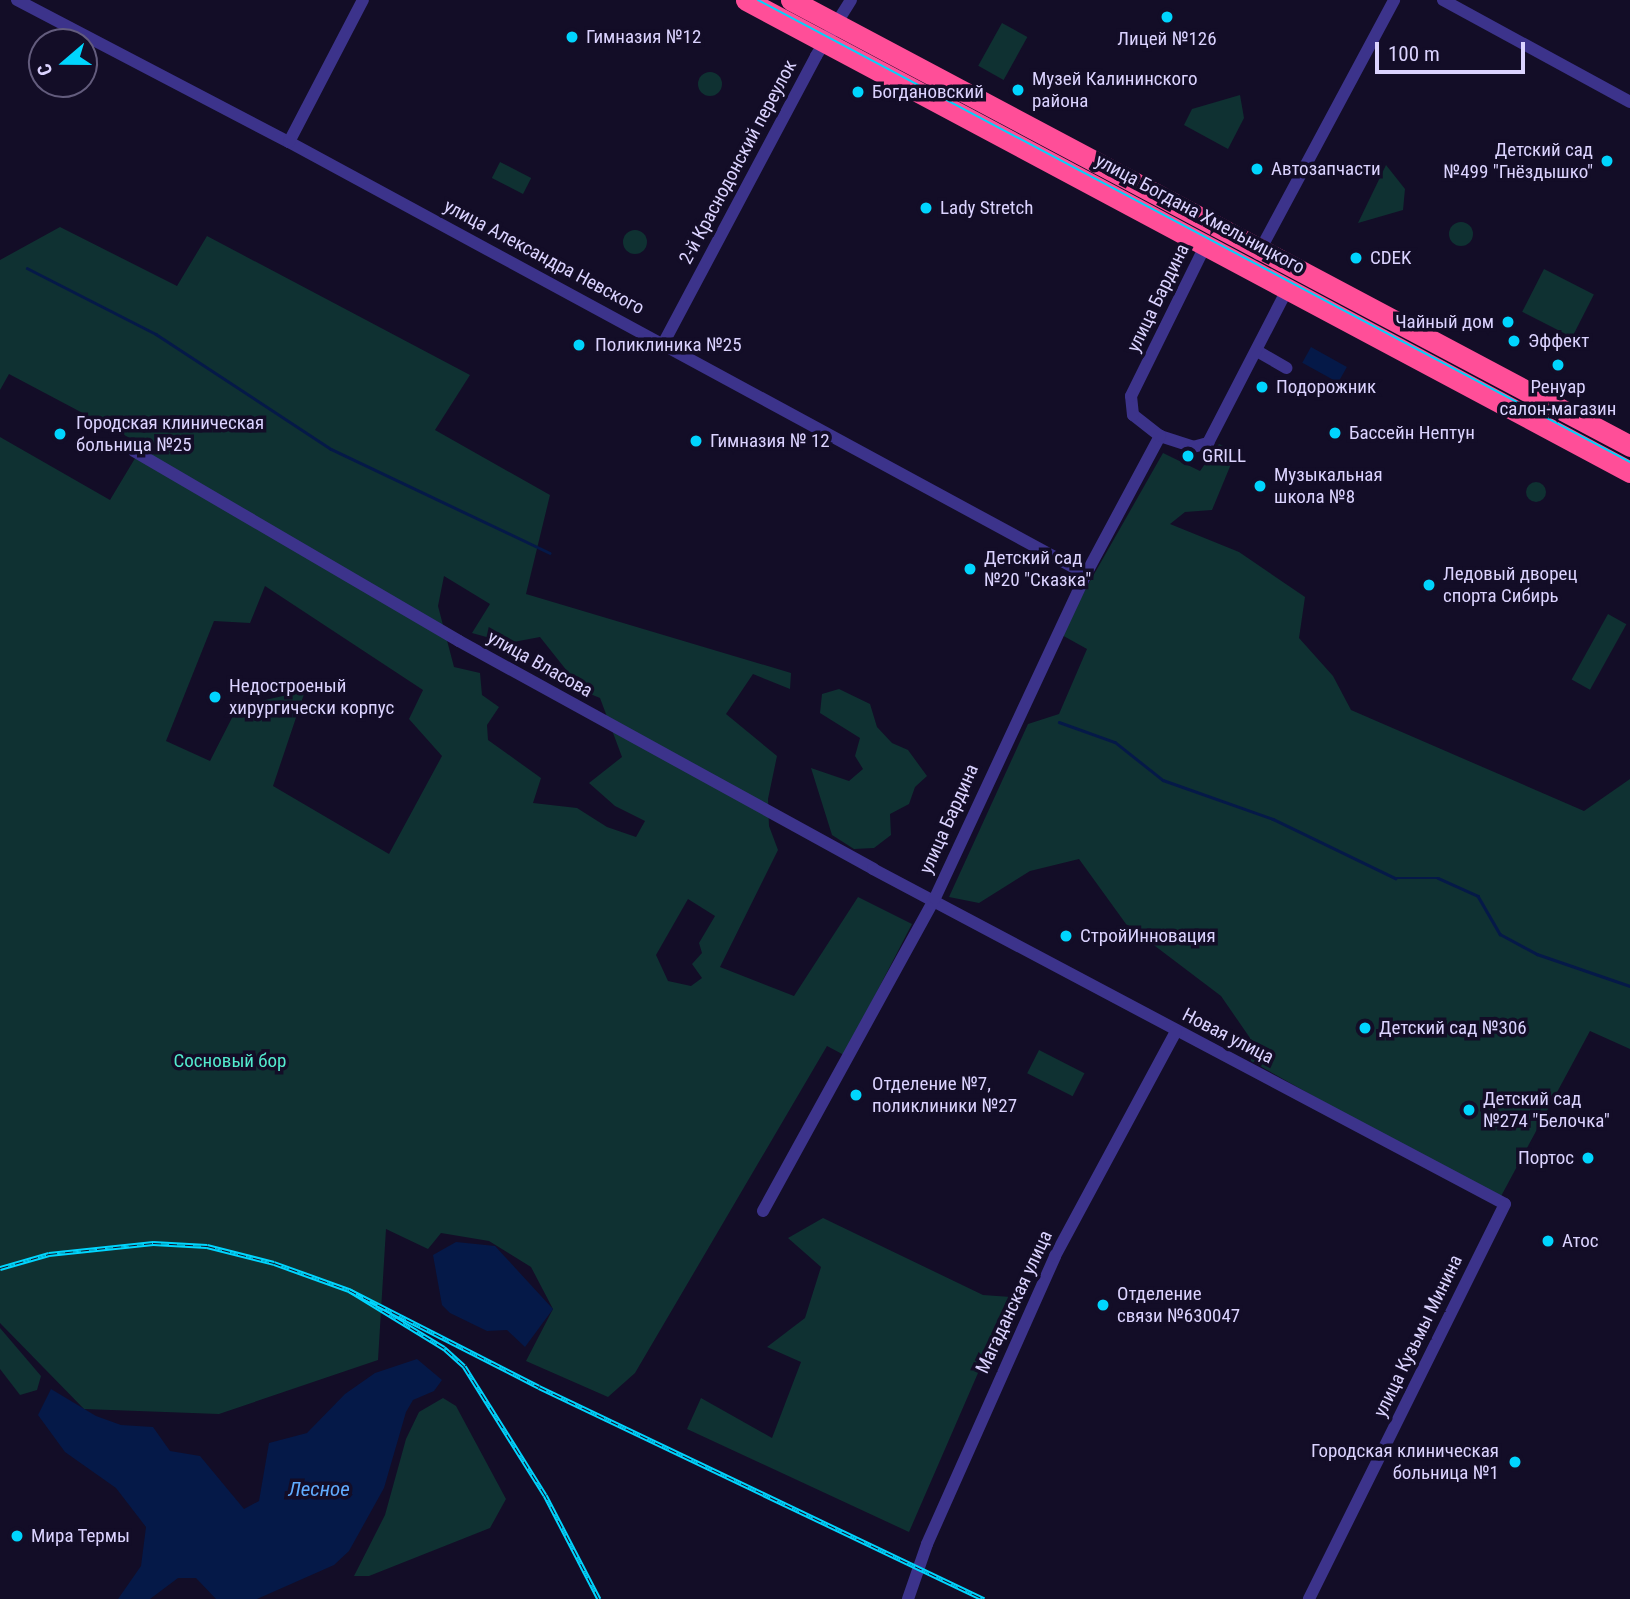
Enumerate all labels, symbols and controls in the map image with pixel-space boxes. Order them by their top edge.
marker: Лицей №126 [1159,9,1175,25]
place label: Гимназия №12 [586,26,701,48]
north arrow [28,28,98,98]
place label: Лицей №126 [1117,28,1217,50]
scale bar [1378,28,1528,72]
marker: Гимназия №12 [564,29,580,45]
text: 100 m [1388,42,1440,66]
street label: 2-й Краснодонский переулок [674,56,802,268]
text: С [32,61,57,79]
place label: Музей Калининского района [1032,68,1197,112]
place label: Богдановский [872,81,984,103]
marker: Музей Калининского района [1010,82,1026,98]
marker: Богдановский [850,84,866,100]
place label: Детский сад №499 "Гнёздышко" [1443,139,1593,183]
street label: улица Богдана Хмельницкого [1091,149,1309,279]
marker: Детский сад №499 "Гнёздышко" [1599,153,1615,169]
place label: Автозапчасти [1271,158,1381,180]
marker: Автозапчасти [1249,161,1265,177]
street label: улица Александра Невского [440,194,648,320]
place label: Lady Stretch [940,197,1033,219]
marker: Lady Stretch [918,200,934,216]
street label: улица Бардина [1122,240,1194,356]
place label: CDEK [1370,247,1411,269]
marker: CDEK [1348,250,1364,266]
place label: Чайный дом [1395,311,1494,333]
marker: Чайный дом [1500,314,1516,330]
place label: Эффект [1528,330,1589,352]
marker: Эффект [1506,333,1522,349]
place label: Поликлиника №25 [595,334,742,356]
marker: Поликлиника №25 [569,335,589,355]
marker: Ренуар салон-магазин [1550,357,1566,373]
place label: Подорожник [1276,376,1376,398]
place label: Ренуар салон-магазин [1500,376,1616,420]
marker: Подорожник [1254,379,1270,395]
place label: Городская клиническая больница №25 [76,412,264,456]
place label: Бассейн Нептун [1349,422,1475,444]
marker: Городская клиническая больница №25 [50,424,70,444]
marker: Бассейн Нептун [1327,425,1343,441]
place label: Гимназия № 12 [710,430,830,452]
marker: Гимназия № 12 [688,433,704,449]
place label: GRILL [1202,445,1246,467]
marker: GRILL [1180,448,1196,464]
place label: Музыкальная школа №8 [1274,464,1383,508]
marker: Музыкальная школа №8 [1252,478,1268,494]
place label: Детский сад №20 "Сказка" [984,547,1091,591]
marker: Детский сад №20 "Сказка" [962,561,978,577]
place label: Ледовый дворец спорта Сибирь [1443,563,1577,607]
marker: Ледовый дворец спорта Сибирь [1421,577,1437,593]
street label: улица Власова [484,626,596,702]
place label: Недостроеный хирургически корпус [229,675,394,719]
marker: Недостроеный хирургически корпус [207,689,223,705]
street label: улица Бардина [915,761,983,877]
place label: СтройИнновация [1080,925,1216,947]
marker: СтройИнновация [1058,928,1074,944]
street label: Новая улица [1179,1003,1277,1069]
place label: Детский сад №306 [1379,1017,1527,1039]
marker: Детский сад №306 [1357,1020,1373,1036]
park label: Сосновый бор [174,1050,286,1072]
place label: Отделение №7, поликлиники №27 [872,1073,1017,1117]
marker: Отделение №7, поликлиники №27 [846,1085,866,1105]
place label: Детский сад №274 "Белочка" [1483,1088,1610,1132]
marker: Детский сад №274 "Белочка" [1461,1102,1477,1118]
place label: Портос [1518,1147,1574,1169]
marker: Портос [1580,1150,1596,1166]
street label: Магаданская улица [971,1227,1057,1377]
place label: Атос [1562,1230,1598,1252]
marker: Атос [1540,1233,1556,1249]
street label: улица Кузьмы Минина [1369,1251,1467,1421]
place label: Отделение связи №630047 [1117,1283,1240,1327]
marker: Отделение связи №630047 [1095,1297,1111,1313]
place label: Городская клиническая больница №1 [1311,1440,1499,1484]
marker: Городская клиническая больница №1 [1505,1452,1525,1472]
water label: Лесное [288,1476,350,1502]
place label: Мира Термы [31,1525,130,1547]
marker: Мира Термы [9,1528,25,1544]

